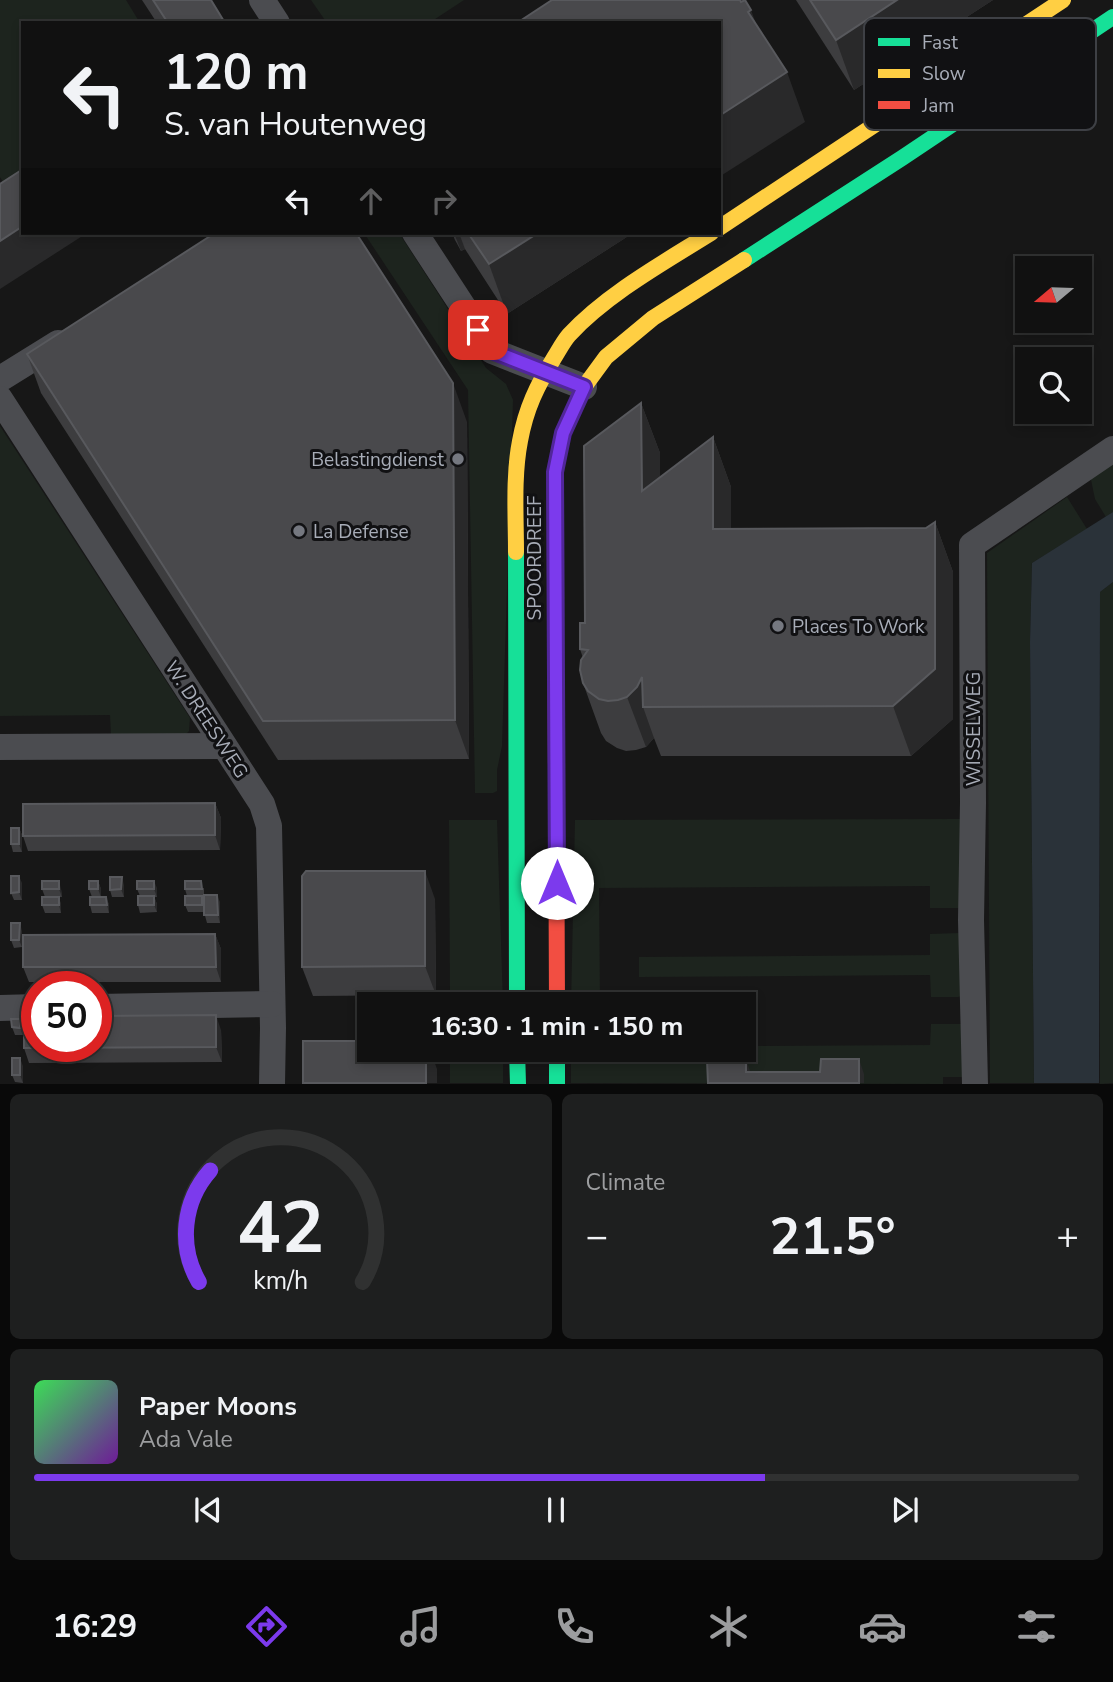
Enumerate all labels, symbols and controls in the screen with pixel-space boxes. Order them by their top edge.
legend [864,18,1096,130]
text: Fast [922,30,958,56]
text: 120 m [164,39,308,106]
icon: left [49,49,140,140]
text: Slow [922,61,966,87]
text: Jam [921,93,955,119]
text: S. van Houtenweg [164,103,427,146]
icon: left [279,182,317,220]
icon: ahead [352,182,390,220]
icon: right [425,182,463,220]
north arrow [1015,256,1092,332]
map controls [1015,256,1092,424]
pin [448,300,508,360]
icon: arrive [459,311,497,349]
button: search [1015,347,1092,424]
place label: Belastingdienst [311,447,444,473]
marker: Belastingdienst [450,451,466,467]
street label: SPOORDREEF [522,496,548,620]
place label: La Defense [313,519,409,545]
marker: La Defense [291,523,307,539]
place label: Places To Work [792,614,925,640]
marker: Places To Work [770,618,786,634]
street label: W. DREESWEG [158,656,254,783]
street label: WISSELWEG [961,672,987,786]
position arrow [520,846,594,920]
speed limit sign: 50 [21,971,112,1062]
text: 16:30 · 1 min · 150 m [430,1009,683,1044]
text: Climate [586,1167,665,1198]
text: 42 [237,1179,324,1279]
text: 21.5° [769,1201,895,1272]
text: − [586,1211,608,1262]
text: + [1056,1211,1079,1262]
text: km/h [253,1264,308,1298]
text: Paper Moons [139,1389,297,1424]
text: Ada Vale [139,1424,233,1455]
icon: previous [189,1491,227,1529]
icon: pause [537,1491,575,1529]
icon: next [886,1491,924,1529]
icon: directions [242,1602,291,1651]
icon: music [396,1602,445,1651]
icon: phone [550,1602,599,1651]
icon: climate [704,1602,753,1651]
icon: car [858,1602,907,1651]
icon: filters [1012,1602,1061,1651]
text: 16:29 [52,1605,137,1648]

